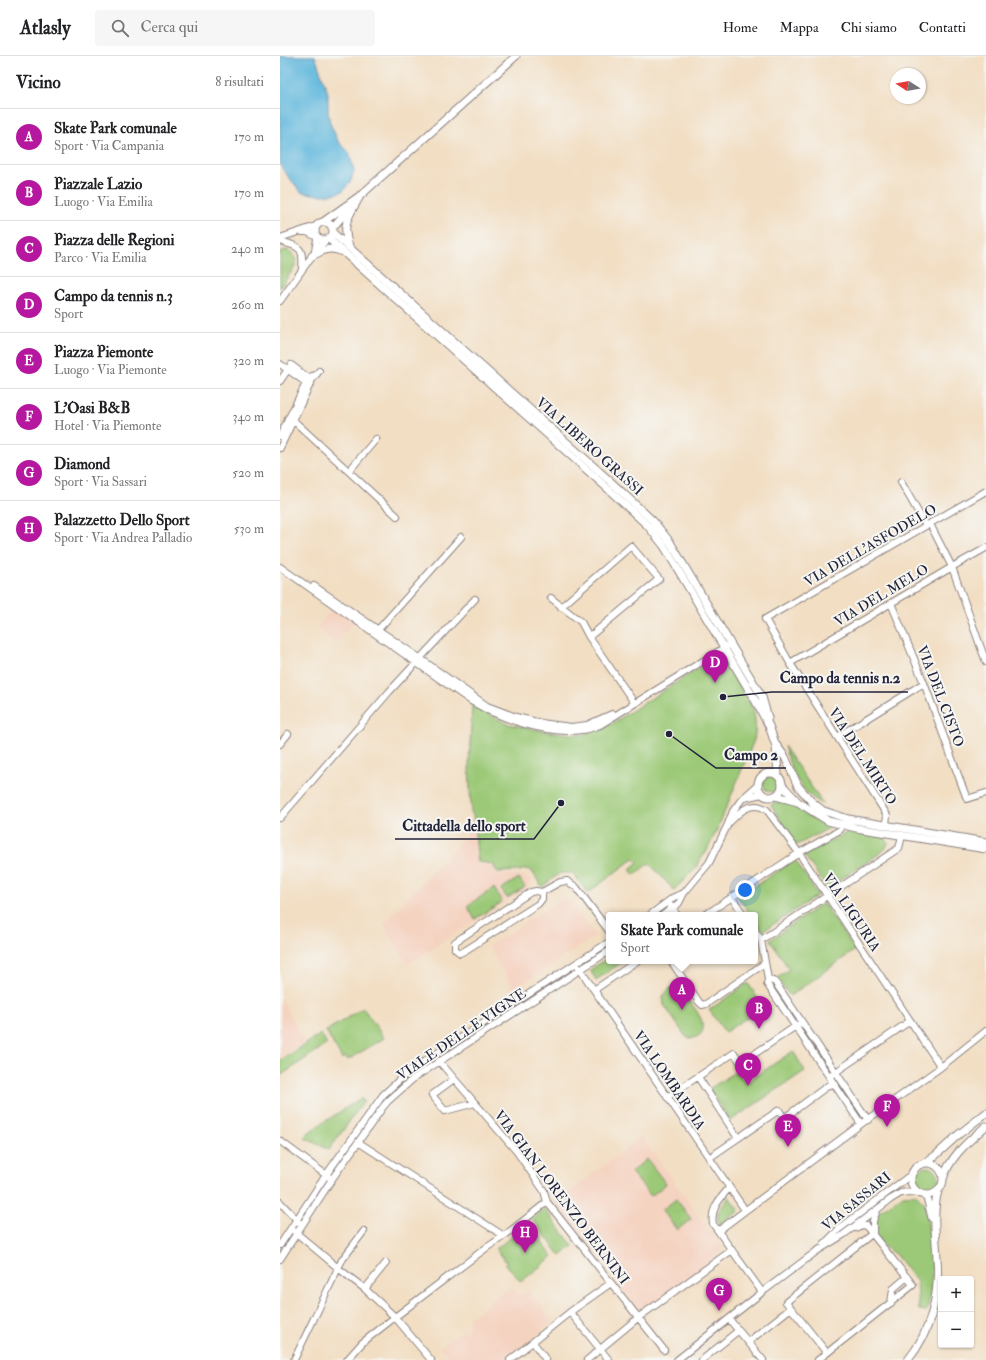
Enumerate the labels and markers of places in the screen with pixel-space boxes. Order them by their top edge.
pin: D [702,650,728,683]
callout: Campo da tennis n.2 [772,665,908,692]
callout: Campo 2 [716,741,786,768]
callout: Cittadella dello sport [395,812,534,839]
pin: A [669,977,695,1010]
pin: B [746,996,772,1029]
pin: C [735,1053,761,1086]
pin: F [874,1094,900,1127]
pin: E [775,1114,801,1147]
pin: H [512,1220,538,1253]
pin: G [706,1278,732,1311]

